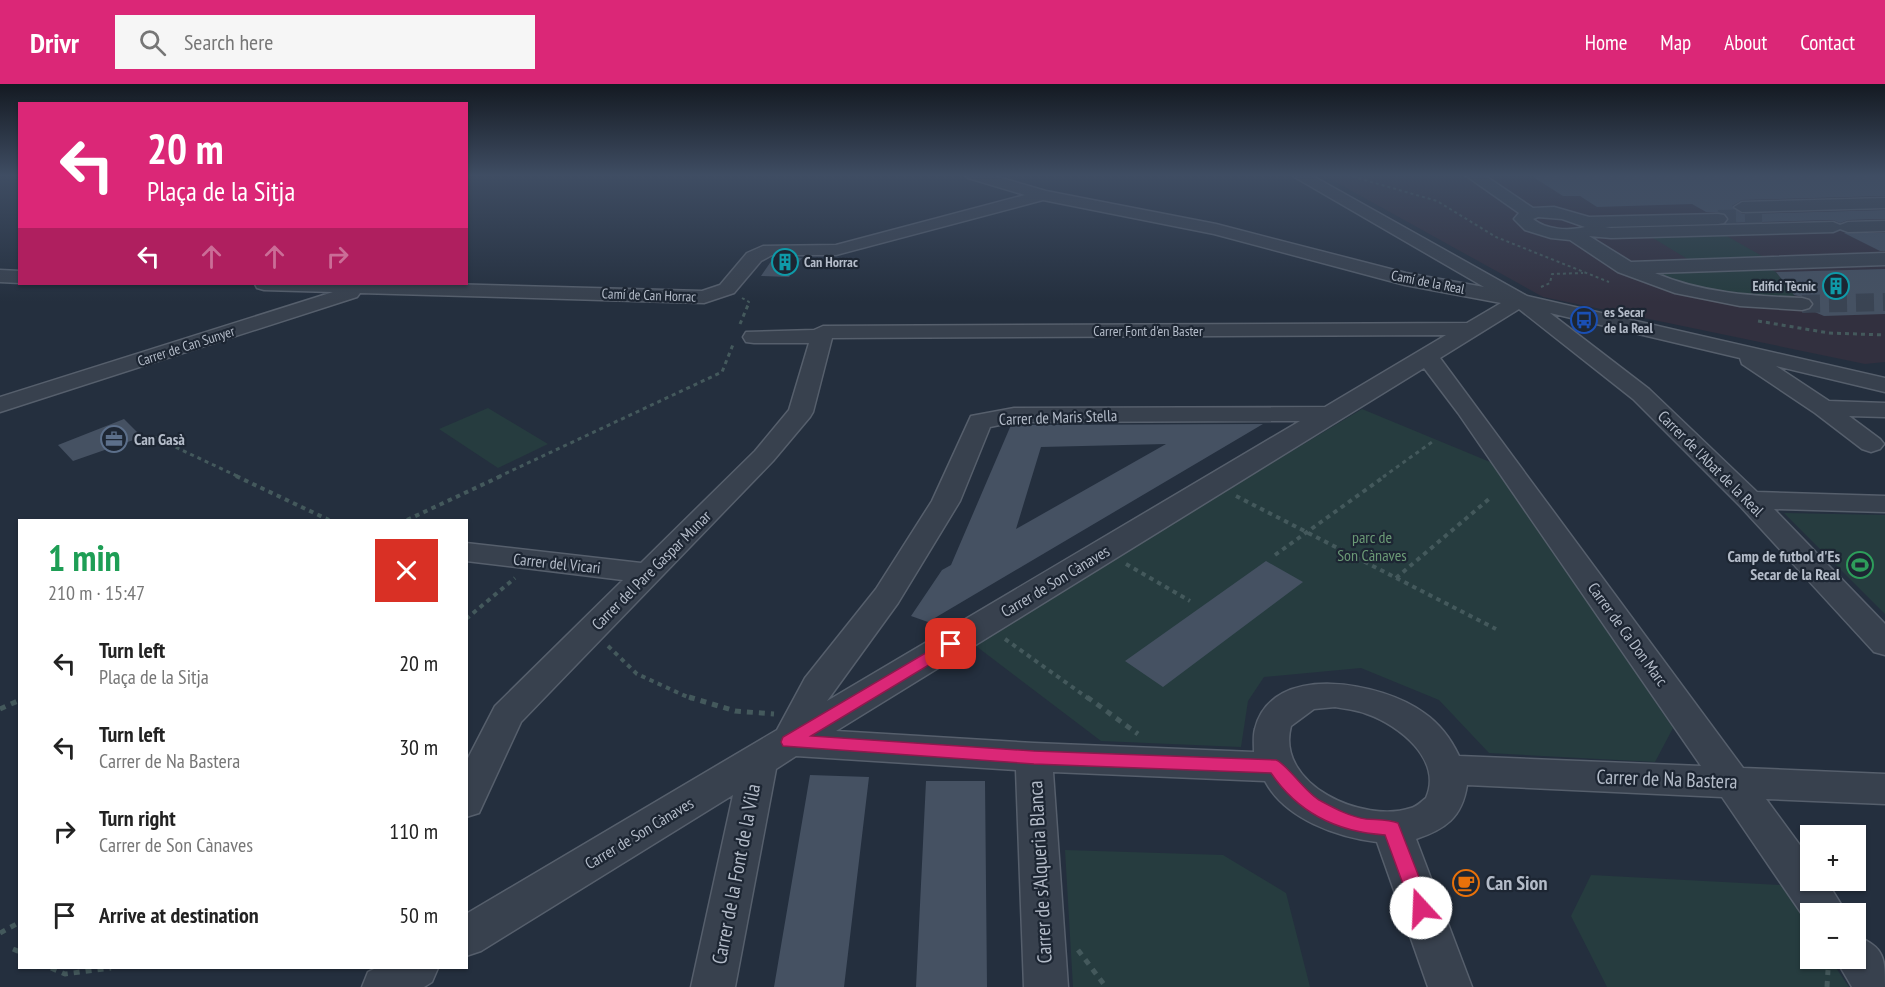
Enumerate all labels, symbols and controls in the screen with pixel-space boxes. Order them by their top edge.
search box [115,15,535,69]
text: Drivr [30,24,79,61]
icon: search [136,26,169,59]
text: Search here [184,28,273,56]
text: Home [1585,29,1627,56]
text: Map [1660,29,1691,56]
text: About [1724,29,1767,56]
text: Contact [1800,29,1855,56]
text: 20 m [147,121,224,176]
icon: left [48,126,126,204]
text: Plaça de la Sitja [147,174,295,208]
icon: left [132,240,165,273]
icon: ahead [195,240,228,273]
icon: ahead [258,240,291,273]
icon: right [321,240,354,273]
building icon: Can Horrac [770,247,800,277]
place label: Can Horrac [804,253,858,271]
street label: Camí de la Real [1390,266,1467,298]
building icon: Edifici Tècnic [1821,271,1851,301]
place label: Edifici Tècnic [1753,277,1816,295]
street label: Camí de Can Horrac [601,284,697,306]
place label: es Secar de la Real [1604,303,1653,337]
bus stop icon: es Secar de la Real [1569,305,1599,335]
street label: Carrer de Can Sunyer [135,322,237,370]
street label: Carrer Font d'en Baster [1093,322,1203,340]
street label: Carrer de Maris Stella [998,405,1118,429]
street label: Carrer de l'Abat de la Real [1654,406,1768,520]
office icon: Can Gasà [99,424,129,454]
place label: Can Gasà [134,429,185,449]
street label: Carrer del Pare Gaspar Munar [587,506,715,634]
park label: parc de Son Cànaves [1337,527,1407,565]
text: 1 min [48,534,121,581]
button: close [375,539,438,602]
street label: Carrer de Son Cànaves [997,541,1113,621]
place label: Camp de futbol d'Es Secar de la Real [1727,546,1840,584]
street label: Carrer del Vicari [512,548,602,578]
sports icon: Camp de futbol d'Es Secar de la Real [1845,550,1875,580]
street label: Carrer de Ca Don Marc [1584,578,1672,690]
text: 210 m · 15:47 [48,580,145,606]
pin [925,618,976,669]
icon: arrive [934,627,967,660]
text: Turn left [99,636,165,664]
icon: left [48,647,81,680]
text: 20 m [399,649,438,677]
text: Plaça de la Sitja [99,664,209,690]
text: Turn left [99,720,165,748]
icon: left [48,731,81,764]
text: 30 m [399,733,438,761]
text: Carrer de Na Bastera [99,748,240,774]
street label: Carrer de Na Bastera [1596,764,1738,794]
street label: Carrer de s'Alqueria Blanca [1022,780,1058,964]
street label: Carrer de la Font de la Vila [706,782,766,966]
street label: Carrer de Son Cànaves [581,793,697,873]
text: Turn right [99,804,176,832]
icon: right [48,815,81,848]
text: 110 m [389,817,438,845]
map controls [1800,825,1866,969]
button: + [1800,825,1866,891]
text: Carrer de Son Cànaves [99,832,253,858]
cafe icon: Can Sion [1451,868,1481,898]
place label: Can Sion [1486,870,1548,896]
position arrow [1389,876,1453,940]
icon: arrive [48,899,81,932]
text: Arrive at destination [99,901,259,929]
text: 50 m [399,901,438,929]
button: − [1800,903,1866,969]

